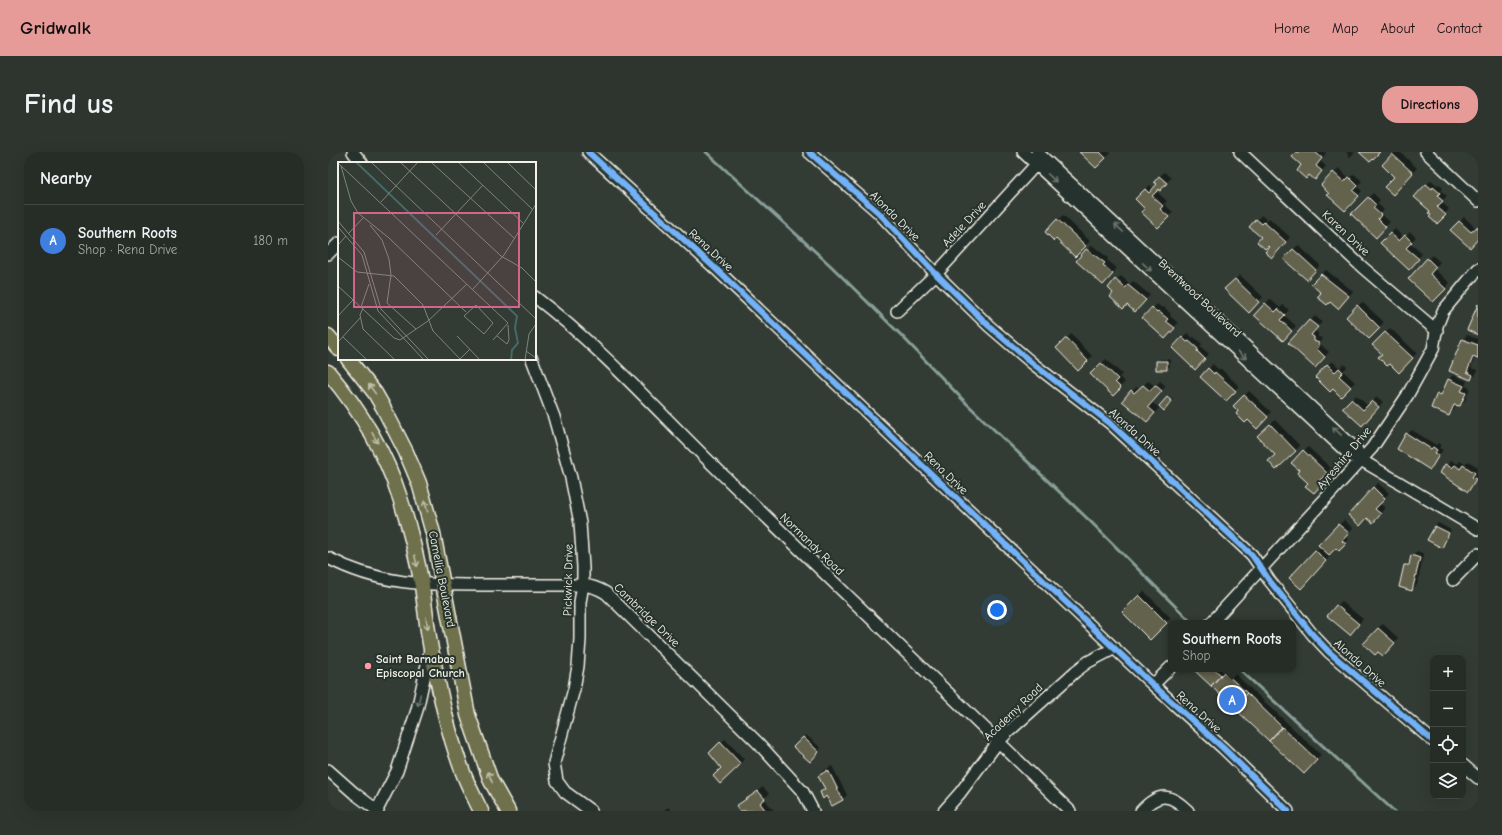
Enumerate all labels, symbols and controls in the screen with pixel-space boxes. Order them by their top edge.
text: Gridwalk [20,17,91,39]
text: Home [1274,20,1310,37]
text: Map [1332,20,1358,37]
text: About [1380,20,1415,37]
text: Contact [1437,20,1482,37]
button: Directions [1382,86,1478,123]
text: Find us [24,88,113,120]
inset map [338,162,536,360]
text: Nearby [40,169,91,188]
one-way arrow [1047,174,1057,183]
street label: Alonda Drive [867,188,923,244]
street label: Adele Drive [939,198,989,250]
street label: Karen Drive [1319,207,1373,259]
one-way arrow [1114,223,1124,232]
text: Southern Roots [78,224,177,242]
street label: Rena Drive [686,226,736,274]
text: A [49,233,57,248]
text: 180 m [253,233,288,248]
text: Shop · Rena Drive [78,242,177,257]
street label: Brentwood Boulevard [1156,256,1244,340]
one-way arrow [1142,262,1152,272]
one-way arrow [1237,351,1248,360]
one-way arrow [367,383,376,394]
street label: Alonda Drive [1106,405,1164,459]
street label: Ayreshire Drive [1314,424,1374,492]
one-way arrow [1332,427,1342,436]
one-way arrow [371,432,379,444]
street label: Rena Drive [921,449,971,497]
one-way arrow [422,500,429,513]
street label: Normandy Road [777,510,847,578]
street label: Camellia Boulevard [426,530,458,628]
street label: Pickwick Drive [560,544,576,616]
one-way arrow [413,554,421,567]
street label: Cambridge Drive [611,580,683,650]
your location [987,600,1007,620]
one-way arrow [423,616,431,629]
popup [1168,620,1296,672]
text: Southern Roots [1183,630,1281,648]
street label: Alonda Drive [1331,636,1389,690]
text: Shop [1183,648,1210,663]
place label: Saint Barnabas Episcopal Church [376,652,465,680]
map controls [1430,655,1466,799]
button: + [1430,655,1466,691]
marker: Saint Barnabas Episcopal Church [363,661,373,671]
street label: Academy Road [981,680,1045,744]
pin: A [1219,685,1245,715]
street label: Rena Drive [1174,688,1224,736]
button: − [1430,691,1466,727]
one-way arrow [415,693,423,706]
button: locate [1430,727,1466,763]
button: layers [1430,763,1466,799]
one-way arrow [485,771,493,783]

